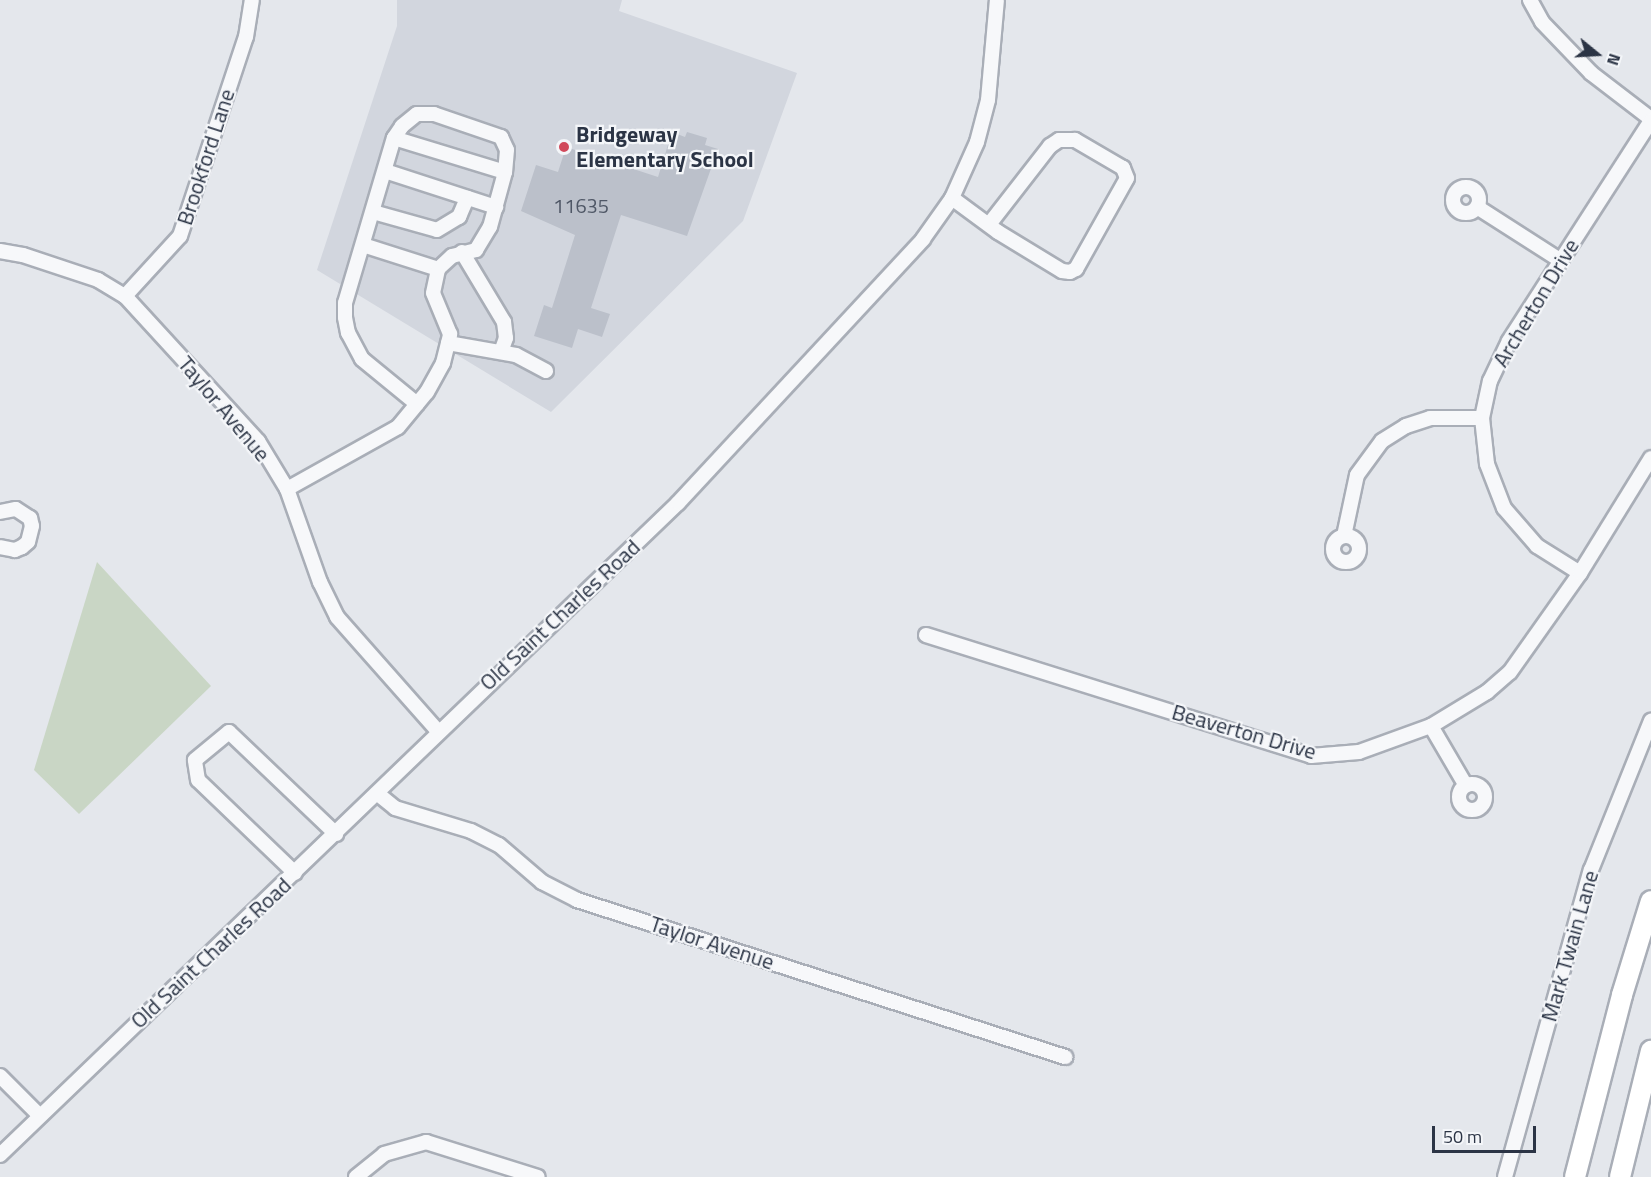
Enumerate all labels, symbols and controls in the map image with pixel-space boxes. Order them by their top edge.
north arrow [1567,24,1627,84]
text: N [1601,51,1627,69]
street label: Brookford Lane [172,86,240,228]
place label: Bridgeway Elementary School [576,121,754,172]
marker: Bridgeway Elementary School [557,140,571,154]
house number: 11635 [553,193,609,217]
street label: Archerton Drive [1487,234,1585,372]
street label: Taylor Avenue [172,351,276,467]
street label: Old Saint Charles Road [474,534,646,696]
street label: Beaverton Drive [1169,699,1319,765]
street label: Mark Twain Lane [1536,867,1604,1025]
street label: Old Saint Charles Road [125,872,297,1034]
street label: Taylor Avenue [647,910,777,976]
scale bar [1435,1114,1538,1152]
text: 50 m [1443,1123,1482,1150]

